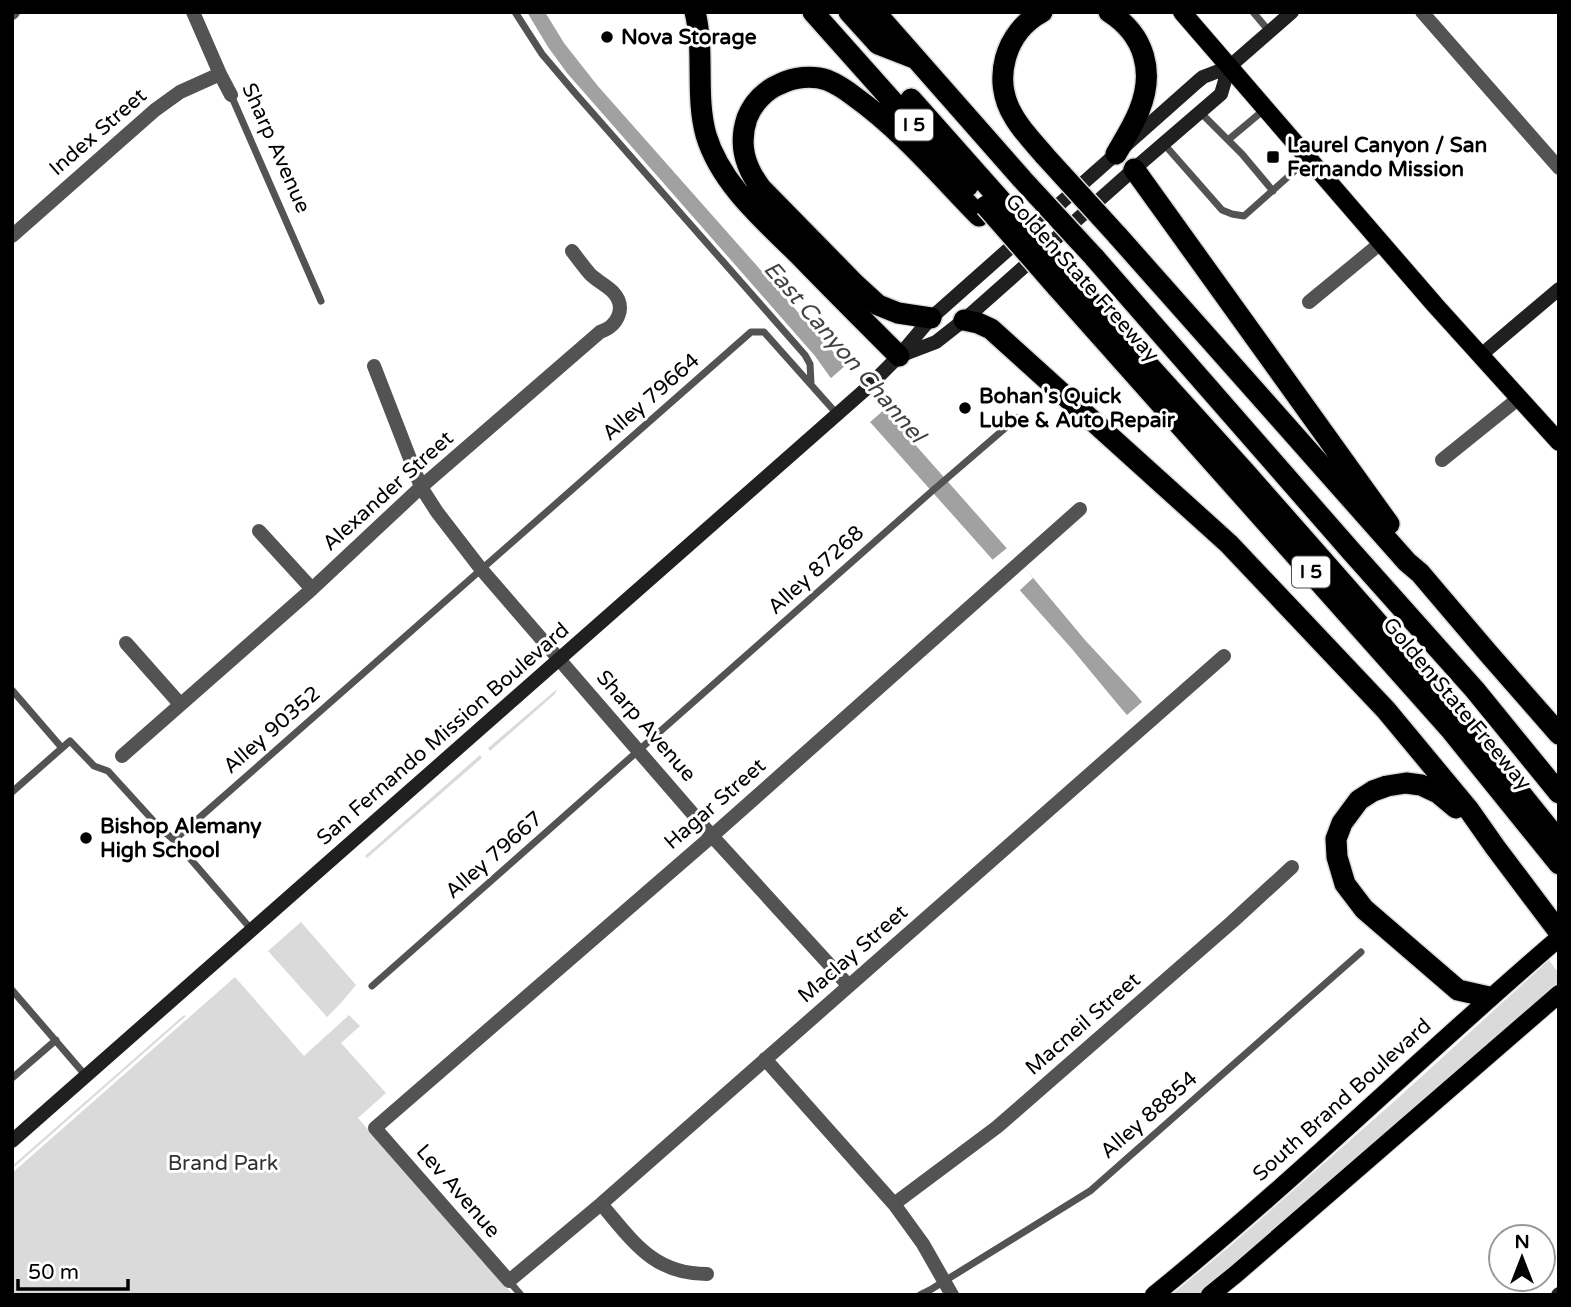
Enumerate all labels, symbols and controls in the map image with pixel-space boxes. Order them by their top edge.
place label: Nova Storage [621,25,757,50]
marker: Nova Storage [599,29,615,45]
street label: Sharp Avenue [236,79,316,217]
street label: Index Street [44,83,152,181]
road number: I 5 [895,110,933,140]
place label: Laurel Canyon / San Fernando Mission [1287,133,1487,182]
marker: Laurel Canyon / San Fernando Mission [1265,149,1281,165]
street label: Golden State Freeway [1000,189,1164,367]
water label: East Canyon Channel [757,255,932,450]
street label: Alley 79664 [597,348,705,446]
place label: Bohan's Quick Lube & Auto Repair [979,384,1176,433]
marker: Bohan's Quick Lube & Auto Repair [957,400,973,416]
street label: Alexander Street [318,426,458,556]
street label: Alley 87268 [763,520,869,620]
road number: I 5 [1292,556,1330,587]
street label: Golden State Freeway [1378,613,1536,795]
street label: San Fernando Mission Boulevard [312,618,574,850]
street label: Sharp Avenue [591,665,701,787]
street label: Alley 90352 [218,681,326,779]
street label: Hagar Street [659,753,771,855]
street label: Alley 79667 [440,806,548,904]
place label: Bishop Alemany High School [100,814,262,863]
marker: Bishop Alemany High School [78,830,94,846]
street label: Maclay Street [793,900,913,1008]
street label: Macneil Street [1020,967,1146,1081]
street label: South Brand Boulevard [1248,1013,1436,1187]
street label: Alley 88854 [1095,1066,1203,1164]
street label: Lev Avenue [411,1139,505,1243]
park label: Brand Park [168,1151,278,1176]
north arrow [1487,1223,1557,1293]
text: N [1514,1231,1530,1253]
scale bar [18,1248,128,1292]
text: 50 m [28,1260,79,1285]

